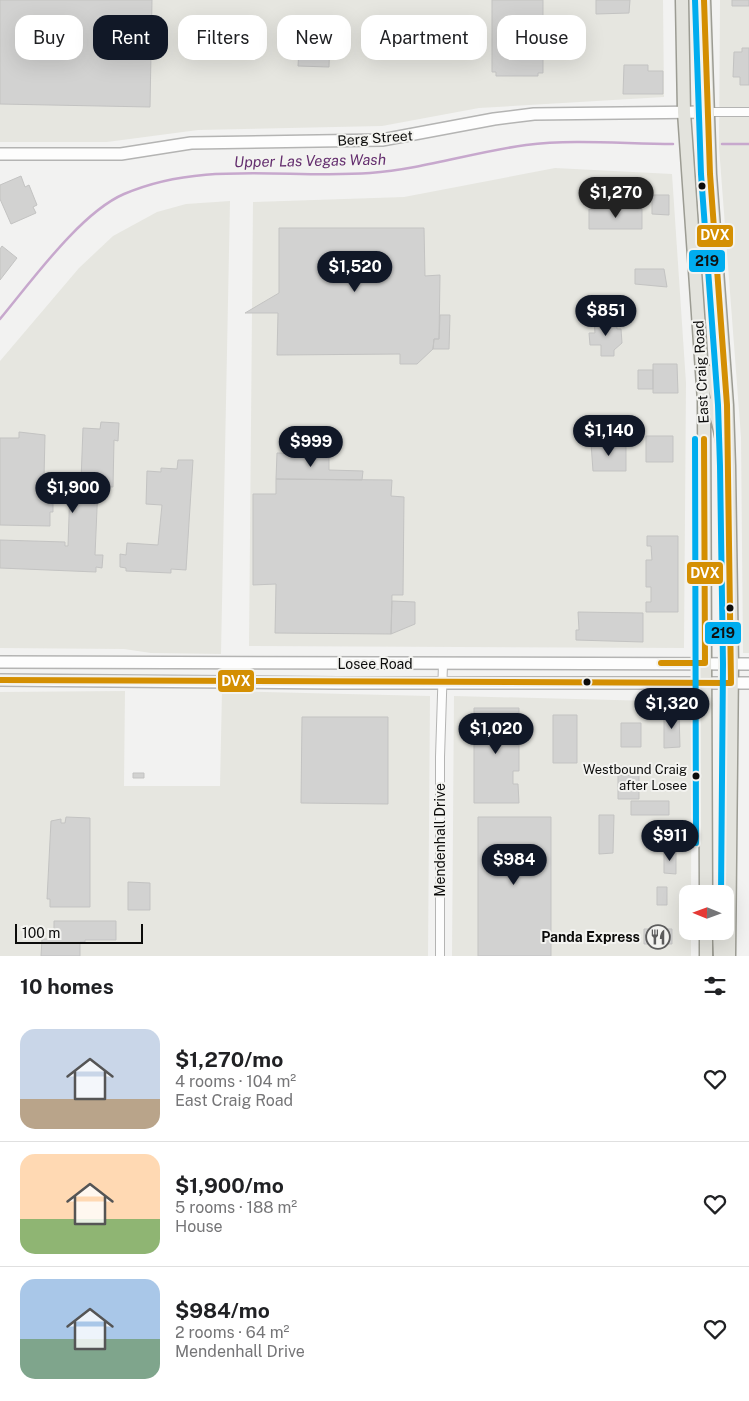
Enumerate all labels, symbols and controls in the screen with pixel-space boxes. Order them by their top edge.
chip: Buy [15,15,83,60]
chip: Rent [93,15,168,60]
chip: Filters [178,15,267,60]
chip: New [277,15,351,60]
chip: Apartment [361,15,487,60]
chip: House [497,15,586,60]
street label: Berg Street [337,127,413,149]
water label: Upper Las Vegas Wash [234,151,386,170]
pin: $1,270 [575,176,657,219]
unlabelled marker [697,181,707,191]
text: $1,270 [590,183,642,202]
line badge: DVX [696,224,734,248]
text: DVX [700,227,730,243]
line badge: 219 [688,249,726,273]
pin: $1,520 [314,250,396,293]
text: 219 [695,253,719,269]
text: $1,520 [328,257,382,276]
pin: $851 [576,294,636,337]
text: $851 [586,301,626,320]
street label: East Craig Road [690,320,712,424]
pin: $1,140 [568,414,650,457]
text: $1,140 [584,421,634,440]
pin: $999 [281,426,341,468]
text: $999 [290,432,332,451]
pin: $1,900 [32,472,114,514]
text: $1,900 [46,478,100,497]
line badge: DVX [686,561,724,585]
text: DVX [690,565,720,581]
unlabelled marker [725,603,735,613]
line badge: 219 [704,621,742,645]
text: 219 [711,625,735,641]
street label: Losee Road [337,656,413,672]
line badge: DVX [217,669,255,693]
text: DVX [221,673,251,689]
unlabelled marker [582,677,592,687]
pin: $1,320 [631,688,713,730]
text: $1,320 [645,694,699,713]
pin: $1,020 [455,712,537,755]
text: $1,020 [470,719,522,738]
place label: Westbound Craig after Losee [583,762,687,793]
marker: Westbound Craig after Losee [691,771,701,781]
street label: Mendenhall Drive [432,783,448,897]
pin: $911 [640,820,700,862]
text: $911 [652,826,688,845]
pin: $984 [484,844,544,886]
text: $984 [493,850,535,869]
north arrow [679,885,734,940]
map controls [679,885,734,940]
scale bar [15,921,142,944]
restaurant icon: Panda Express [645,924,671,950]
text: 100 m [22,925,60,941]
place label: Panda Express [541,929,640,945]
icon: filters [701,972,729,1000]
text: 10 homes [20,974,114,999]
text: $1,270/mo [175,1047,283,1072]
icon: home [60,1049,120,1109]
icon: heart [701,1065,729,1093]
text: 4 rooms · 104 m² [175,1072,296,1091]
text: East Craig Road [175,1091,293,1110]
text: $1,900/mo [175,1173,284,1198]
icon: home [60,1174,120,1234]
icon: heart [701,1190,729,1218]
text: 5 rooms · 188 m² [175,1198,297,1217]
text: House [175,1217,223,1236]
text: $984/mo [175,1298,270,1323]
icon: home [60,1299,120,1359]
icon: heart [701,1315,729,1343]
text: 2 rooms · 64 m² [175,1323,289,1342]
text: Mendenhall Drive [175,1342,305,1361]

